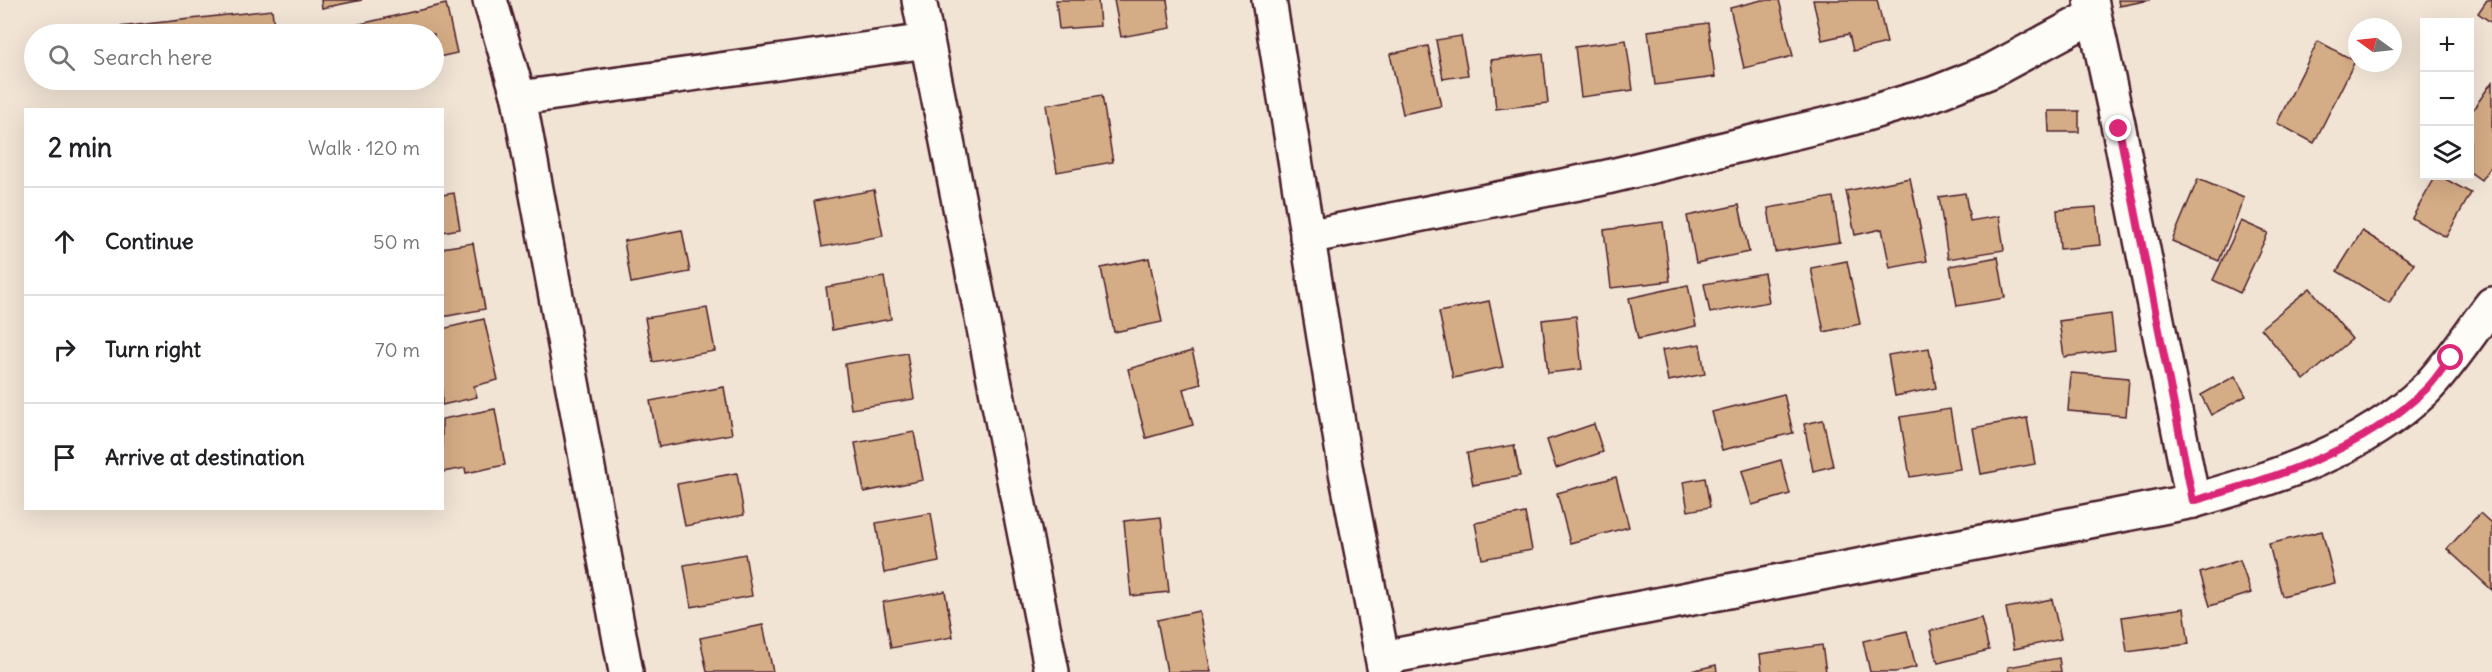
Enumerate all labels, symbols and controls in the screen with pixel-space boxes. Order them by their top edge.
north arrow [2348,18,2402,72]
map controls [2420,18,2474,180]
button: + [2420,18,2474,72]
search box [24,24,444,90]
icon: search [45,41,78,74]
text: Search here [93,43,212,71]
button: − [2420,72,2474,126]
route end [2105,115,2131,141]
button: layers [2420,126,2474,180]
text: 2 min [48,131,112,164]
text: Walk · 120 m [308,135,420,160]
icon: ahead [48,225,81,258]
text: Continue [105,227,194,255]
text: 50 m [373,229,420,254]
icon: right [48,333,81,366]
text: Turn right [105,335,201,363]
text: 70 m [375,337,420,362]
route start [2437,344,2463,370]
icon: arrive [48,441,81,474]
text: Arrive at destination [105,443,305,471]

